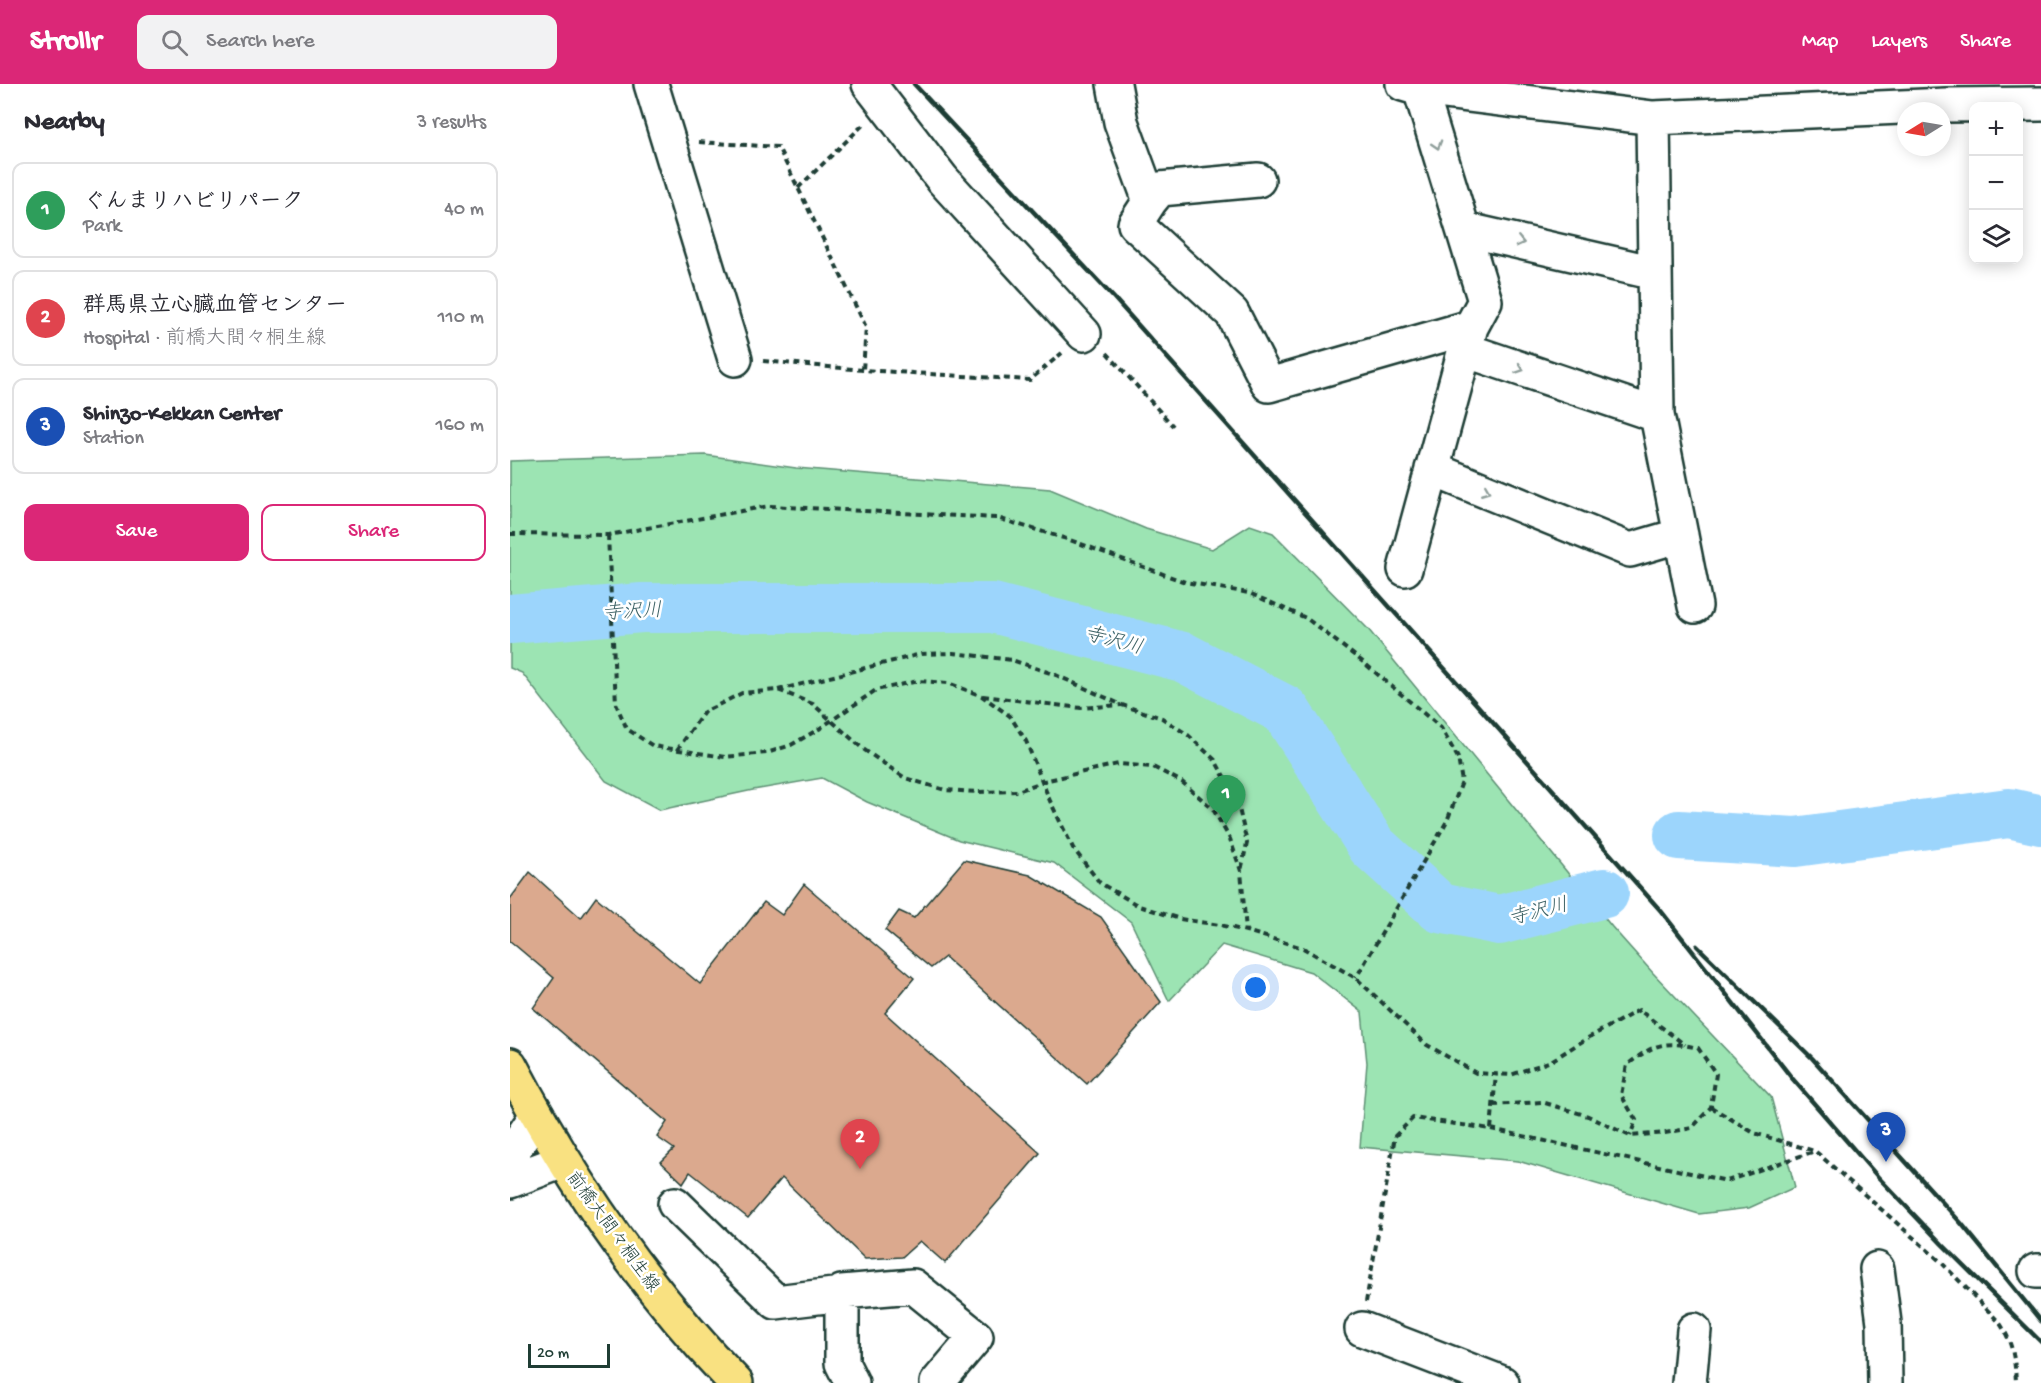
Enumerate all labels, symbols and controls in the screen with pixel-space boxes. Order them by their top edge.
search box [137,15,557,69]
text: Strollr [30,26,101,59]
icon: search [158,26,191,59]
text: Search here [206,29,315,55]
text: Map [1802,30,1838,55]
text: Layers [1871,30,1927,55]
text: Share [1960,30,2011,55]
north arrow [1897,102,1951,156]
map controls [1969,102,2023,264]
button: + [1969,102,2023,156]
text: Nearby [24,108,105,139]
text: 3 results [417,112,486,135]
one-way arrow [1430,139,1442,150]
button: − [1969,156,2023,210]
text: ぐんまリハビリパーク [83,190,303,216]
text: 1 [41,199,50,222]
text: 40 m [444,199,484,222]
button: layers [1969,210,2023,264]
text: Park [83,216,121,239]
one-way arrow [1515,235,1525,248]
text: 群馬県立心臓血管センター [83,294,347,320]
text: 2 [41,307,50,330]
text: 110 m [438,307,484,330]
text: Hospital · 前橋大間々桐生線 [83,328,326,351]
one-way arrow [1515,361,1525,374]
text: Shinzo-Kekkan Center [83,402,281,428]
text: 3 [40,415,51,438]
text: 160 m [435,415,484,438]
text: Station [83,428,144,451]
one-way arrow [1480,484,1491,496]
button: Save [24,504,249,561]
button: Share [261,504,486,561]
water label: 寺沢川 [602,598,663,627]
water label: 寺沢川 [1081,622,1146,661]
pin: 1 [1206,776,1246,825]
water label: 寺沢川 [1506,893,1571,932]
your location [1241,973,1270,1002]
pin: 3 [1866,1112,1906,1162]
pin: 2 [840,1120,880,1169]
street label: 前橋大間々桐生線 [561,1167,664,1297]
scale bar [528,1341,610,1368]
text: 20 m [537,1345,569,1364]

